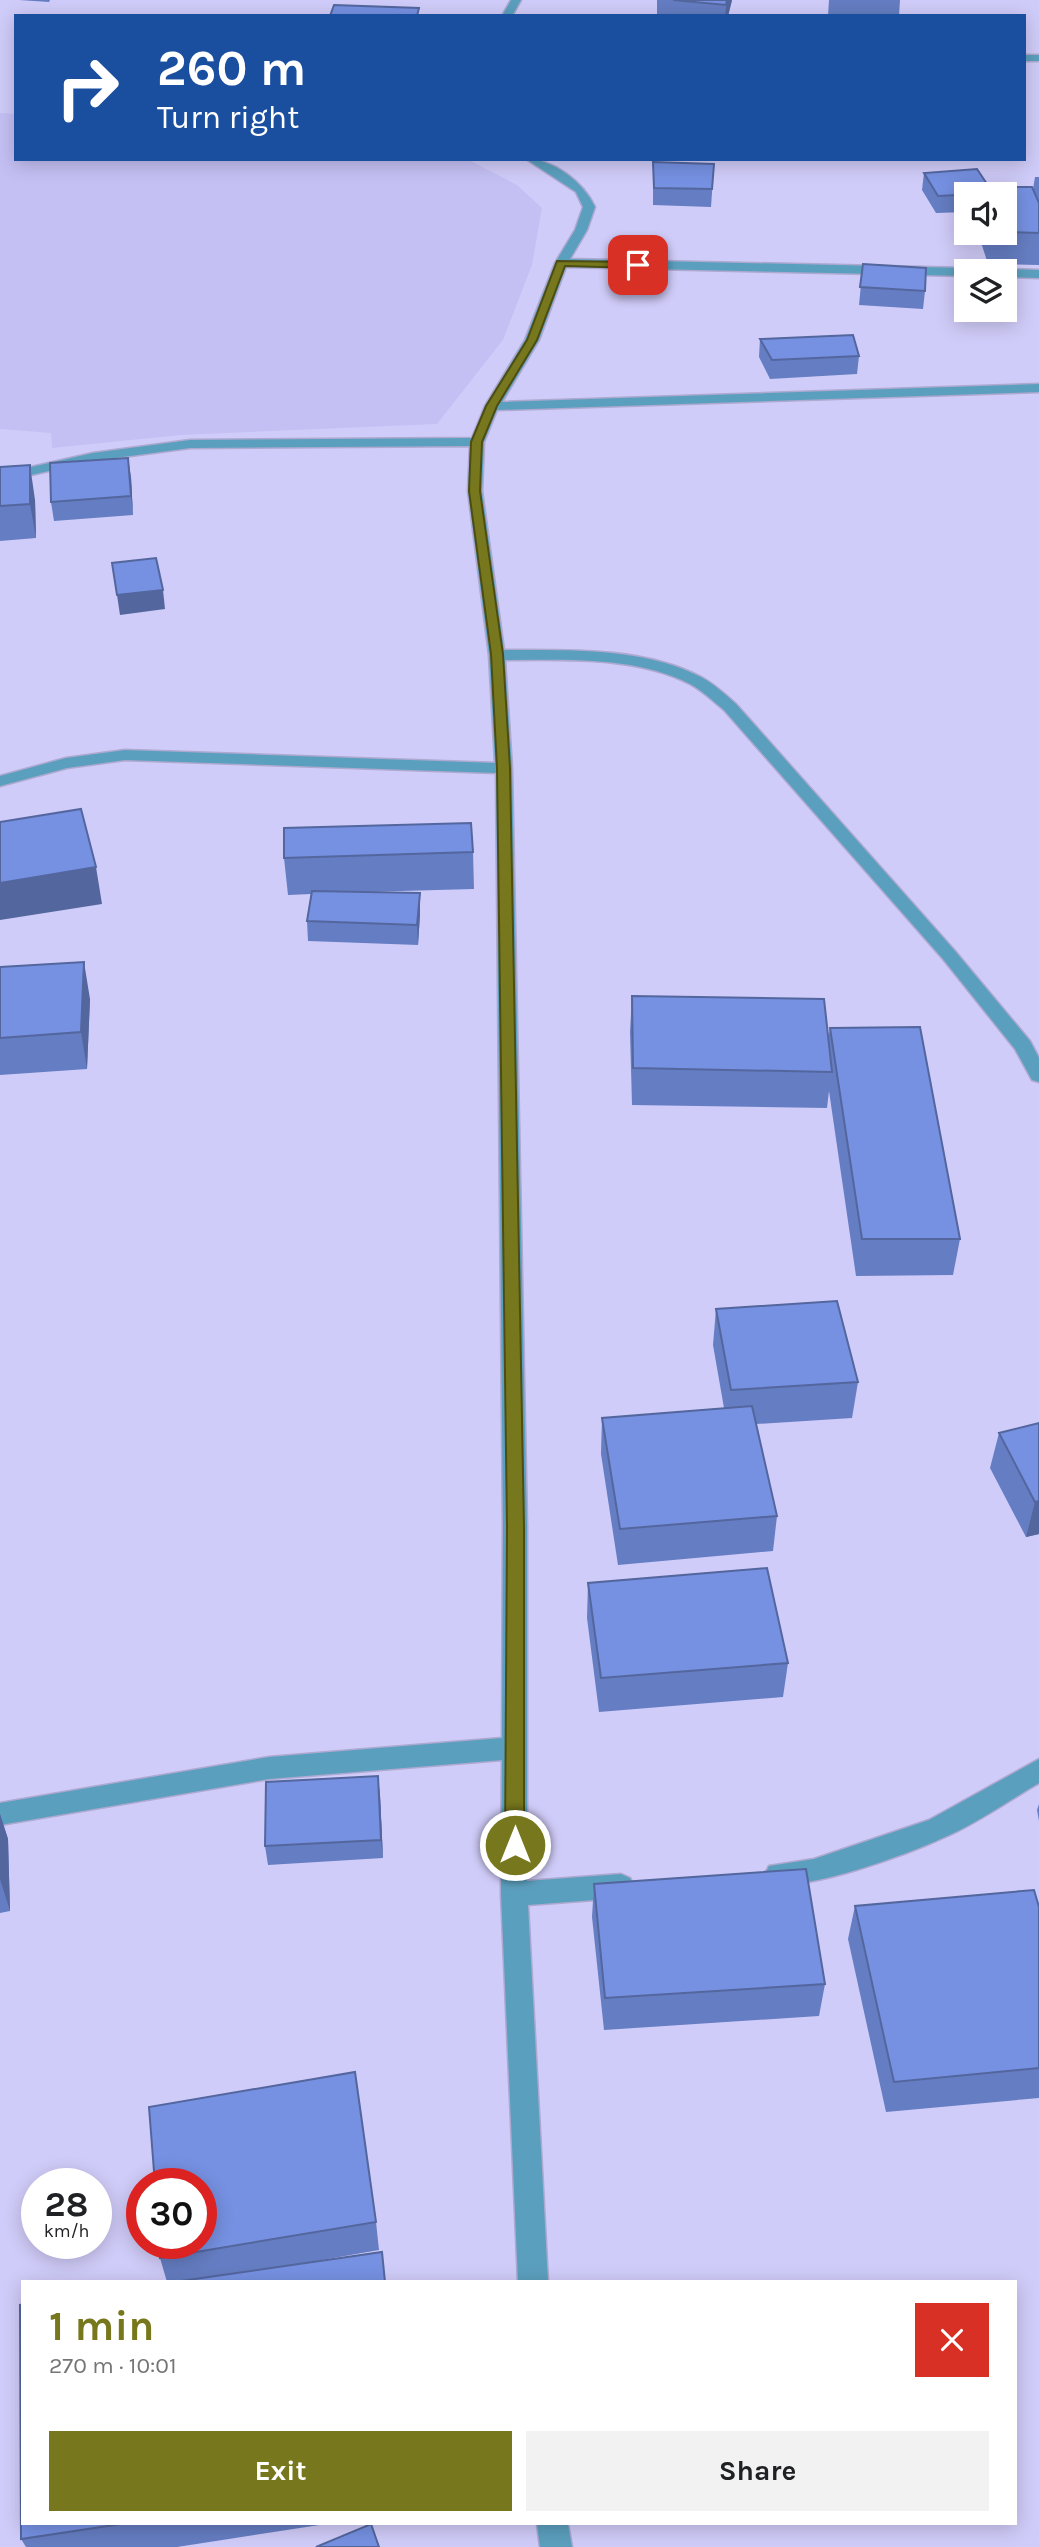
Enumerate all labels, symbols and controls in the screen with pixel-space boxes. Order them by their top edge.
text: 260 m [157,40,306,97]
icon: right [42,42,133,133]
text: Turn right [157,99,299,136]
map controls [954,182,1017,322]
button: sound [954,182,1017,245]
pin [608,235,668,295]
icon: arrive [619,246,657,284]
button: layers [954,259,1017,322]
position arrow [478,1808,552,1882]
speed limit sign: 30 [126,2168,217,2259]
text: 28 [45,2184,88,2225]
text: km/h [44,2220,89,2242]
text: 1 min [49,2301,154,2351]
button: close [915,2303,989,2377]
text: 270 m · 10:01 [49,2352,177,2379]
button: Exit [49,2431,512,2511]
button: Share [526,2431,989,2511]

